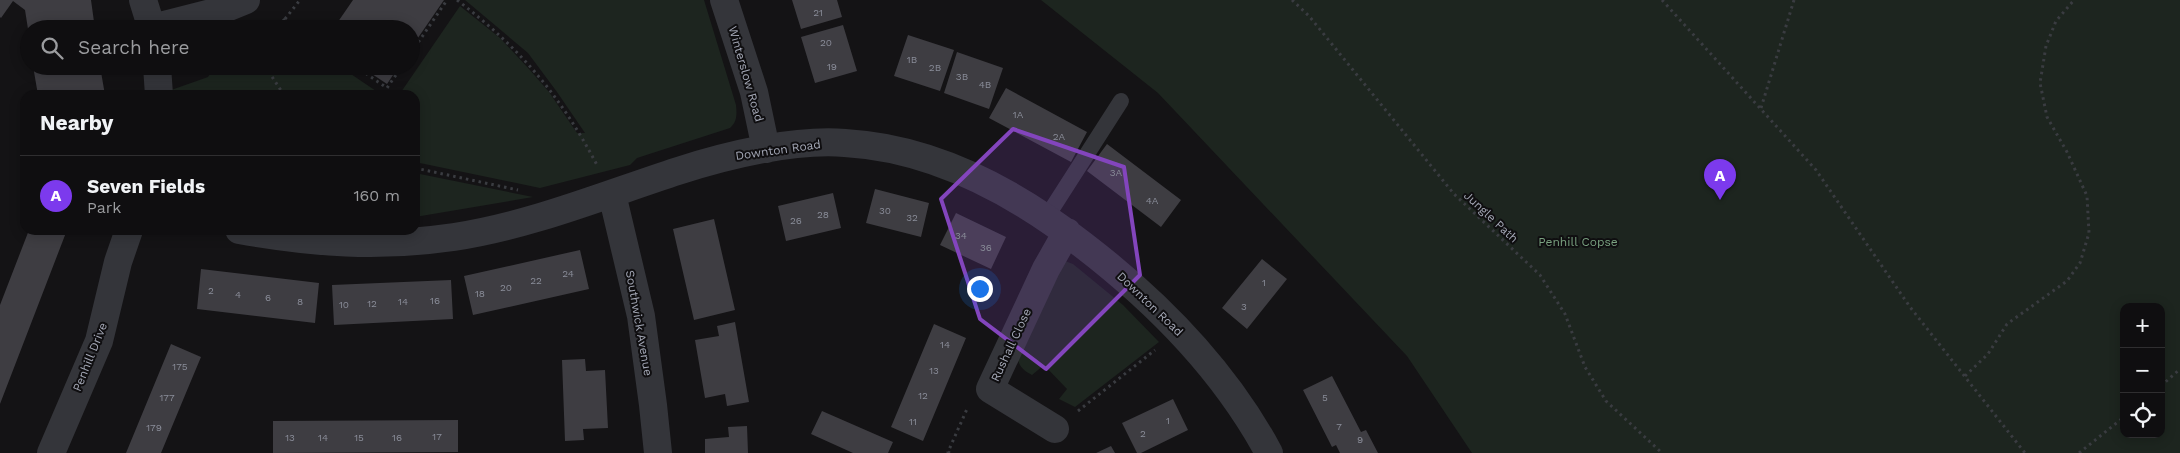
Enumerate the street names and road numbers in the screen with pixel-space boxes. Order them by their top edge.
street label: Winterslow Road [726,25,766,123]
street label: Downton Road [734,137,822,163]
street label: Jungle Path [1461,188,1521,246]
street label: Southwick Avenue [623,269,655,377]
street label: Downton Road [1114,269,1186,339]
street label: Rushall Close [988,306,1034,384]
street label: Penhill Drive [70,320,110,393]

